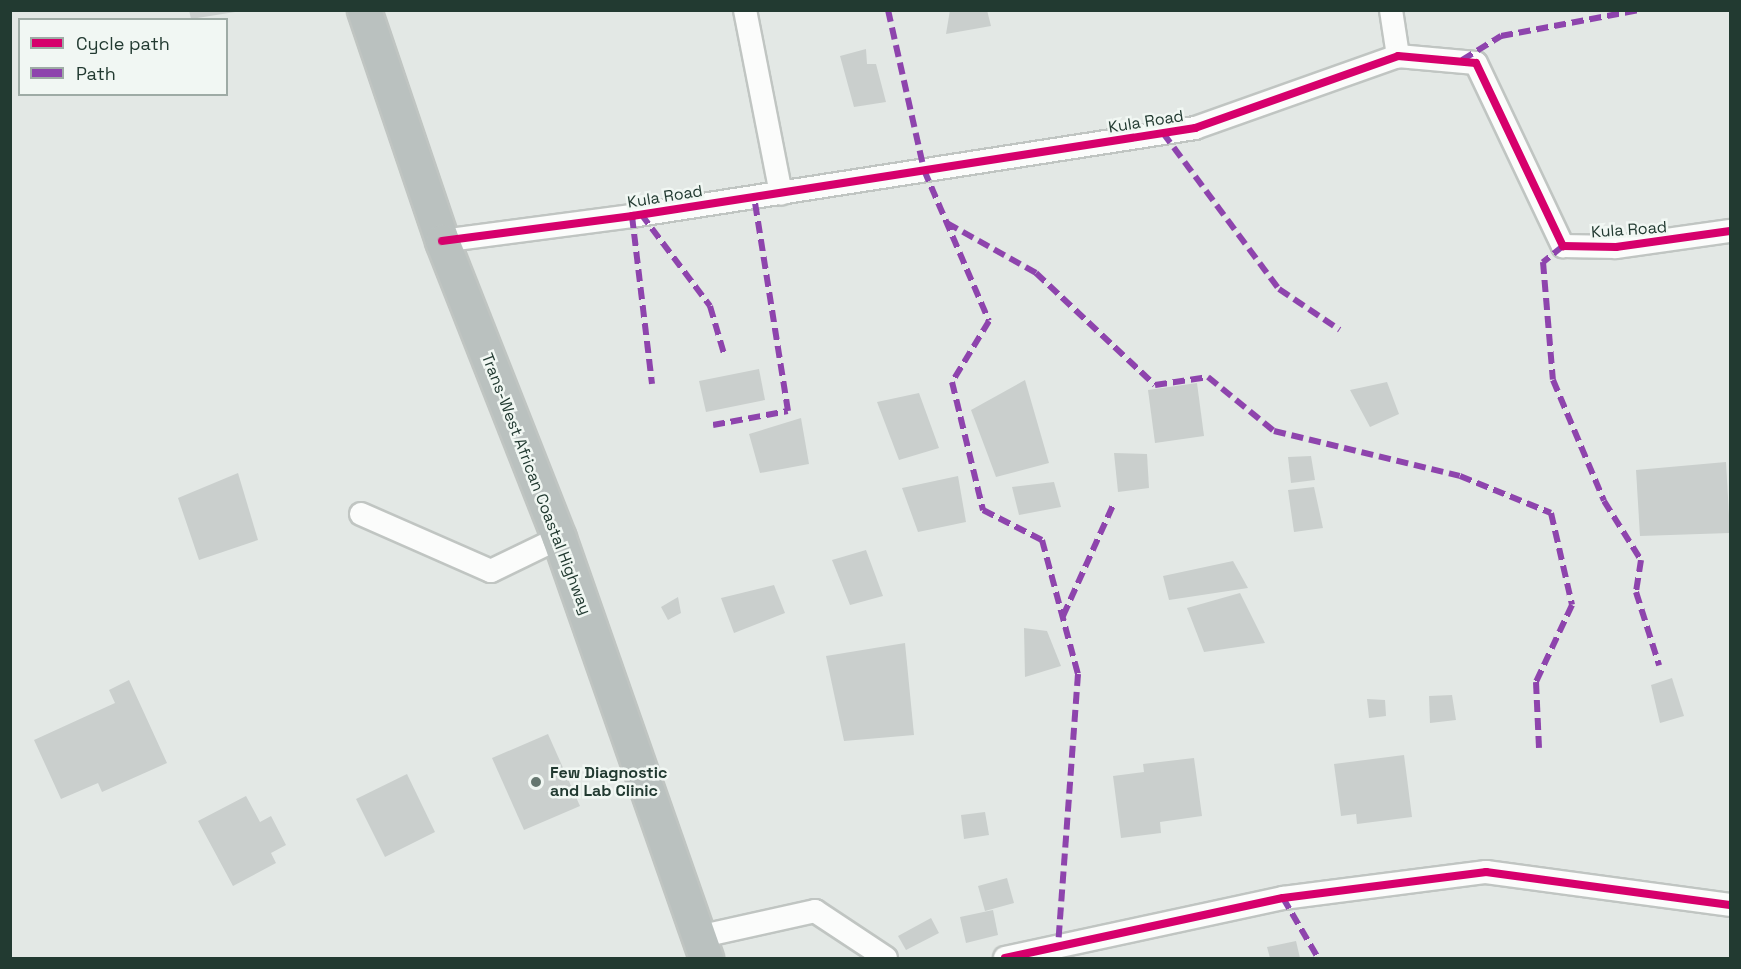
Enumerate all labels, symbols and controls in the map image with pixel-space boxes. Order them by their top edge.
legend [18,18,228,96]
text: Cycle path [76,32,170,55]
text: Path [76,62,116,85]
street label: Kula Road [1107,107,1185,137]
street label: Kula Road [626,182,704,212]
street label: Kula Road [1590,218,1668,242]
street label: Trans-West African Coastal Highway [477,350,595,618]
place label: Few Diagnostic and Lab Clinic [550,763,667,801]
marker: Few Diagnostic and Lab Clinic [527,773,545,791]

